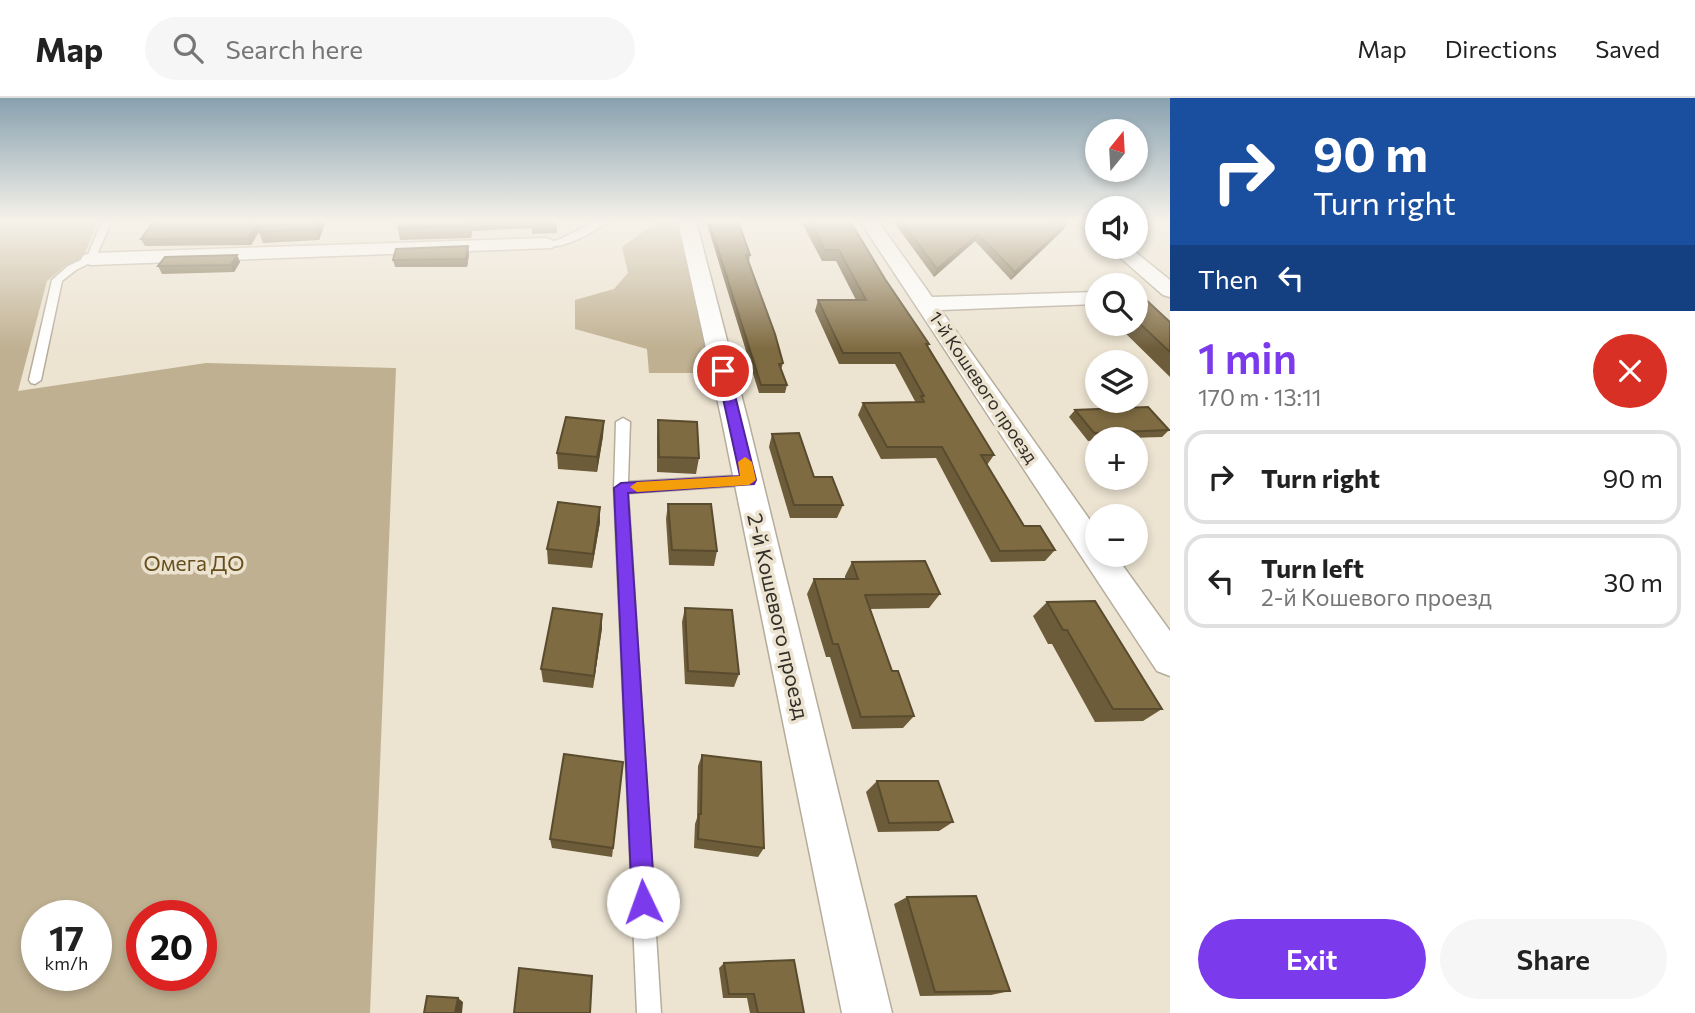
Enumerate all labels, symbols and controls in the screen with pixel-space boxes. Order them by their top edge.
search box [145,17,635,80]
text: Map [35,28,103,69]
icon: search [169,29,207,67]
text: Search here [225,33,363,64]
text: Map [1357,34,1407,63]
text: Directions [1445,34,1557,63]
text: Saved [1595,34,1660,63]
north arrow [1085,119,1148,182]
map controls [1085,119,1148,567]
text: 90 m [1313,122,1428,182]
icon: right [1198,126,1289,217]
text: Turn right [1313,182,1456,222]
button: sound [1085,196,1148,259]
icon: left [1272,259,1310,297]
text: Then [1198,263,1258,294]
button: search [1085,273,1148,336]
street label: 1-й Кошевого проезд [925,307,1043,467]
text: 1 min [1198,331,1297,383]
button: close [1593,334,1667,408]
pin [693,341,753,401]
button: layers [1085,350,1148,413]
icon: arrive [704,352,742,390]
text: 170 m · 13:11 [1198,383,1322,411]
button: + [1085,427,1148,490]
icon: right [1202,458,1240,496]
text: Turn right [1261,462,1380,493]
text: 90 m [1603,462,1663,493]
button: − [1085,504,1148,567]
street label: 2-й Кошевого проезд [743,511,815,721]
park label: Омега ДО [144,550,244,575]
text: Turn left [1261,552,1364,583]
icon: left [1202,562,1240,600]
text: 30 m [1604,566,1663,597]
text: 2-й Кошевого проезд [1261,583,1492,611]
position arrow [606,865,680,939]
speed limit sign: 20 [126,900,217,991]
text: 17 [49,915,84,958]
button: Exit [1198,919,1426,999]
button: Share [1440,919,1667,999]
text: km/h [45,952,88,974]

